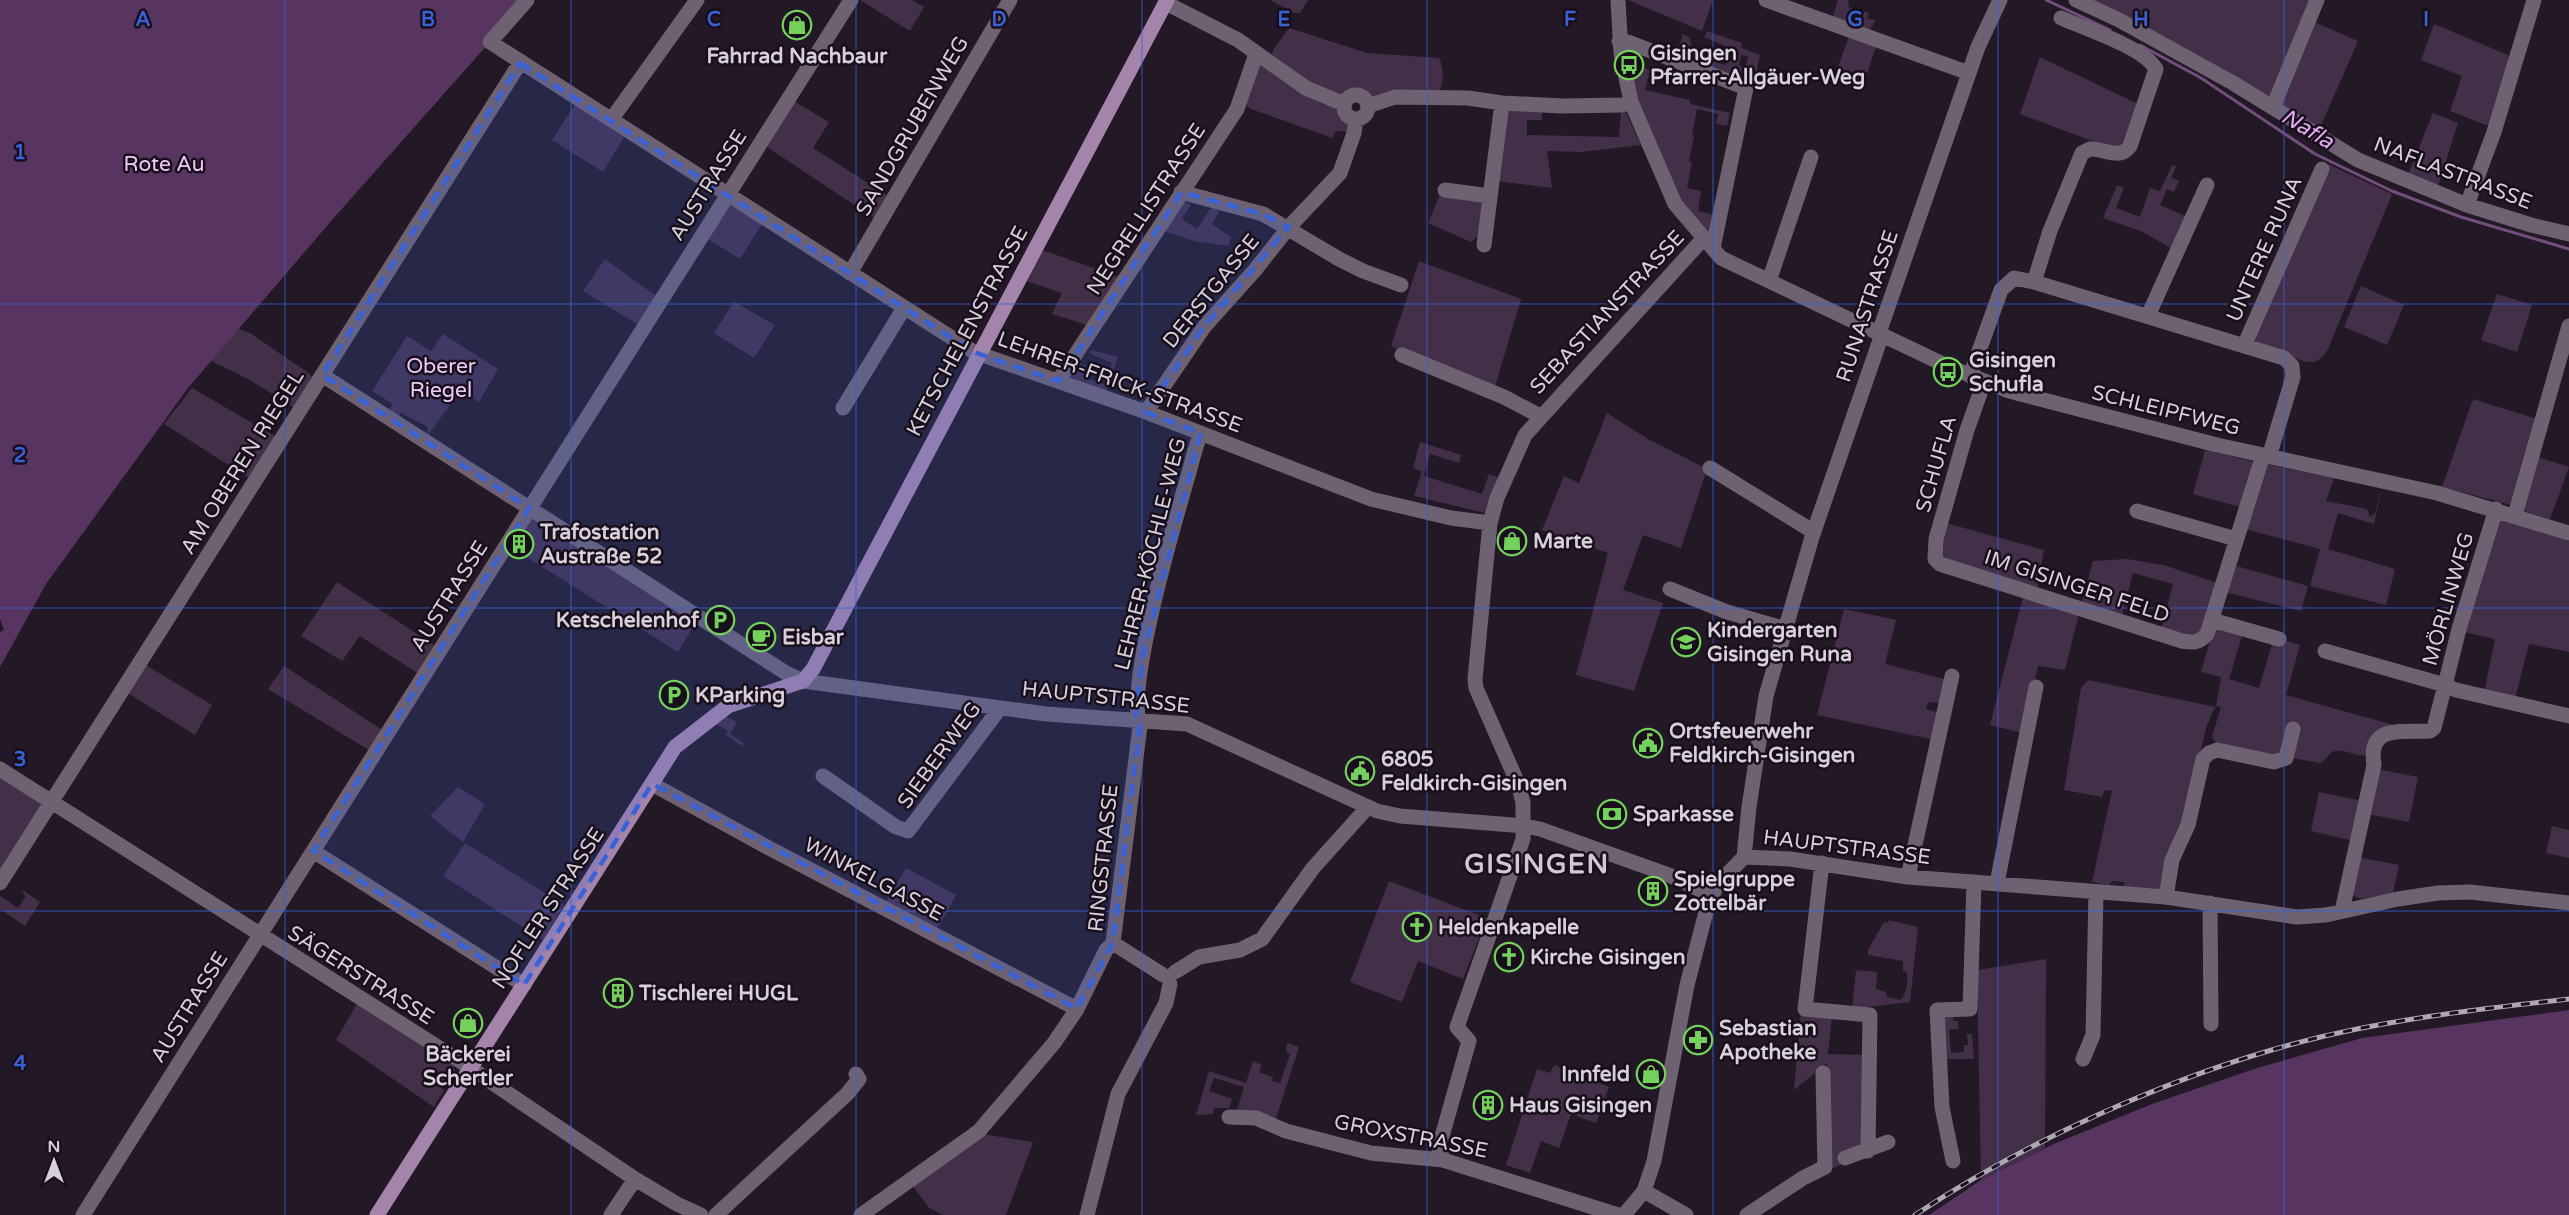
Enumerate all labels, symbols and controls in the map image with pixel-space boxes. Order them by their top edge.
text: A [136,8,151,32]
text: B [421,8,435,32]
text: C [707,8,721,32]
text: D [991,8,1007,32]
text: E [1278,8,1291,32]
text: F [1564,8,1576,32]
text: G [1847,8,1863,32]
text: H [2133,8,2149,32]
text: I [2423,8,2429,32]
shop icon: Fahrrad Nachbaur [781,9,813,41]
street label: SANDGRUBENWEG [851,32,974,220]
place label: Gisingen Pfarrer-Allgäuer-Weg [1650,41,1865,90]
place label: Fahrrad Nachbaur [707,44,888,69]
bus stop icon: Gisingen Pfarrer-Allgäuer-Weg [1613,49,1645,81]
water label: Nafla [2277,103,2339,155]
street label: NEGRELLISTRASSE [1082,119,1211,300]
street label: AUSTRASSE [664,125,752,245]
street label: NAFLASTRASSE [2370,132,2535,215]
text: 1 [14,141,26,165]
park label: Rote Au [123,152,205,177]
street label: UNTERE RUNA [2221,173,2308,326]
street label: KETSCHELENSTRASSE [901,222,1033,441]
street label: SEBASTIANSTRASSE [1525,225,1690,399]
street label: RUNASTRASSE [1831,227,1904,385]
street label: DERSTGASSE [1158,229,1265,353]
street label: LEHRER-FRICK-STRASSE [994,327,1246,438]
place label: Gisingen Schufla [1969,348,2056,397]
park label: Oberer Riegel [406,354,476,403]
bus stop icon: Gisingen Schufla [1932,356,1964,388]
street label: AM OBEREN RIEGEL [175,365,309,559]
street label: SCHLEIPFWEG [2089,380,2243,441]
street label: SCHUFLA [1911,413,1962,515]
street label: LEHRER-KÖCHLE-WEG [1109,435,1191,673]
text: 2 [14,444,26,468]
place label: Trafostation Austraße 52 [539,520,663,569]
shop icon: Marte [1496,525,1528,557]
building icon: Trafostation Austraße 52 [503,528,535,560]
place label: Marte [1533,529,1593,554]
street label: MÖRLINWEG [2417,530,2479,669]
street label: AUSTRASSE [405,536,493,656]
street label: IM GISINGER FELD [1981,545,2173,628]
parking icon: Ketschelenhof [704,604,736,636]
place label: Ketschelenhof [556,608,700,633]
place label: Kindergarten Gisingen Runa [1707,618,1852,667]
cafe icon: Eisbar [745,621,777,653]
place label: Eisbar [782,625,845,650]
school or university icon: Kindergarten Gisingen Runa [1670,626,1702,658]
street label: HAUPTSTRASSE [1021,676,1191,719]
parking icon: KParking [658,679,690,711]
place label: KParking [695,683,785,708]
street label: SIEBERWEG [892,697,986,813]
place label: Ortsfeuerwehr Feldkirch-Gisingen [1669,719,1855,768]
public building icon: Ortsfeuerwehr Feldkirch-Gisingen [1632,727,1664,759]
place label: 6805 Feldkirch-Gisingen [1381,747,1567,796]
text: 3 [14,748,26,772]
public building icon: 6805 Feldkirch-Gisingen [1344,755,1376,787]
street label: RINGSTRASSE [1083,783,1124,933]
bank icon: Sparkasse [1596,798,1628,830]
place label: Sparkasse [1633,802,1734,827]
street label: NOFLER STRASSE [487,823,610,994]
street label: HAUPTSTRASSE [1762,825,1932,870]
street label: WINKELGASSE [800,832,948,927]
district label: GISINGEN [1464,848,1610,881]
place label: Spielgruppe Zottelbär [1674,867,1795,916]
building icon: Spielgruppe Zottelbär [1637,875,1669,907]
church icon: Heldenkapelle [1401,911,1433,943]
place label: Heldenkapelle [1438,915,1579,940]
street label: SÄGERSTRASSE [283,920,438,1030]
church icon: Kirche Gisingen [1493,941,1525,973]
place label: Kirche Gisingen [1530,945,1686,970]
street label: AUSTRASSE [145,947,233,1067]
building icon: Tischlerei HUGL [602,977,634,1009]
place label: Tischlerei HUGL [638,981,799,1006]
shop icon: Bäckerei Schertler [452,1007,484,1039]
place label: Sebastian Apotheke [1719,1016,1817,1065]
pharmacy icon: Sebastian Apotheke [1682,1024,1714,1056]
place label: Bäckerei Schertler [423,1042,514,1091]
text: 4 [14,1052,27,1076]
shop icon: Innfeld [1635,1058,1667,1090]
place label: Innfeld [1561,1062,1630,1087]
building icon: Haus Gisingen [1472,1089,1504,1121]
place label: Haus Gisingen [1509,1093,1652,1118]
street label: GROXSTRASSE [1332,1109,1490,1164]
north arrow [24,1131,84,1191]
text: N [48,1137,60,1157]

